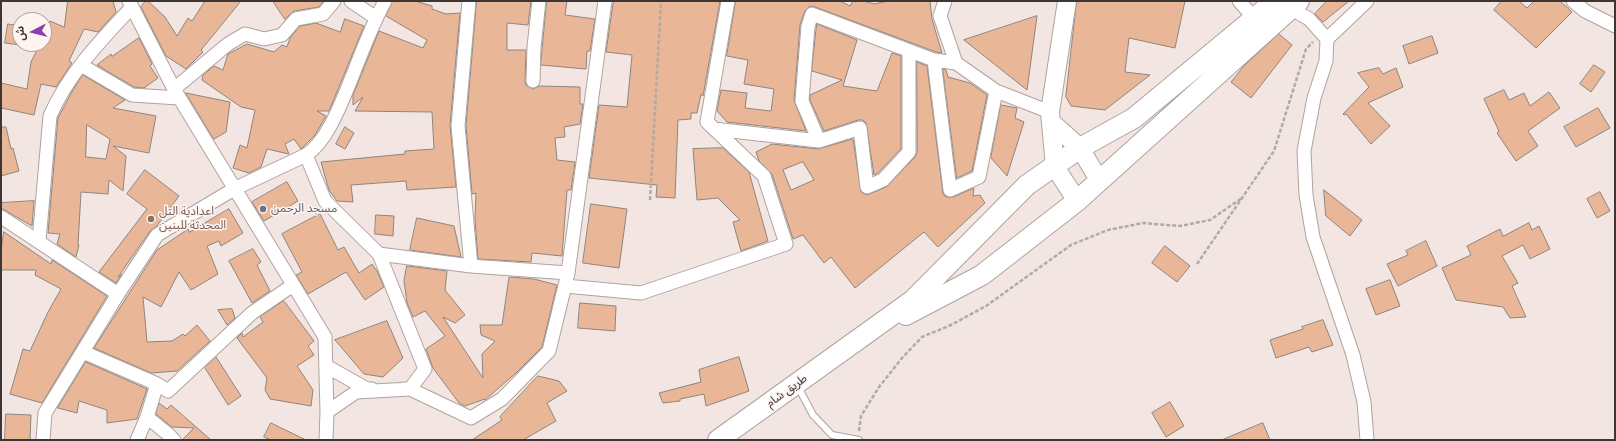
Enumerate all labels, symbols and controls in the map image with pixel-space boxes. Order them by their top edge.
north arrow [12,12,52,52]
text: ش [13,25,28,42]
place label: مسجد الرحمن [271,202,337,216]
marker: مسجد الرحمن [258,204,268,214]
place label: اعدادية التل المحدثة للبنين [159,205,226,233]
marker: اعدادية التل المحدثة للبنين [146,214,156,224]
street label: طريق شام [764,371,810,411]

